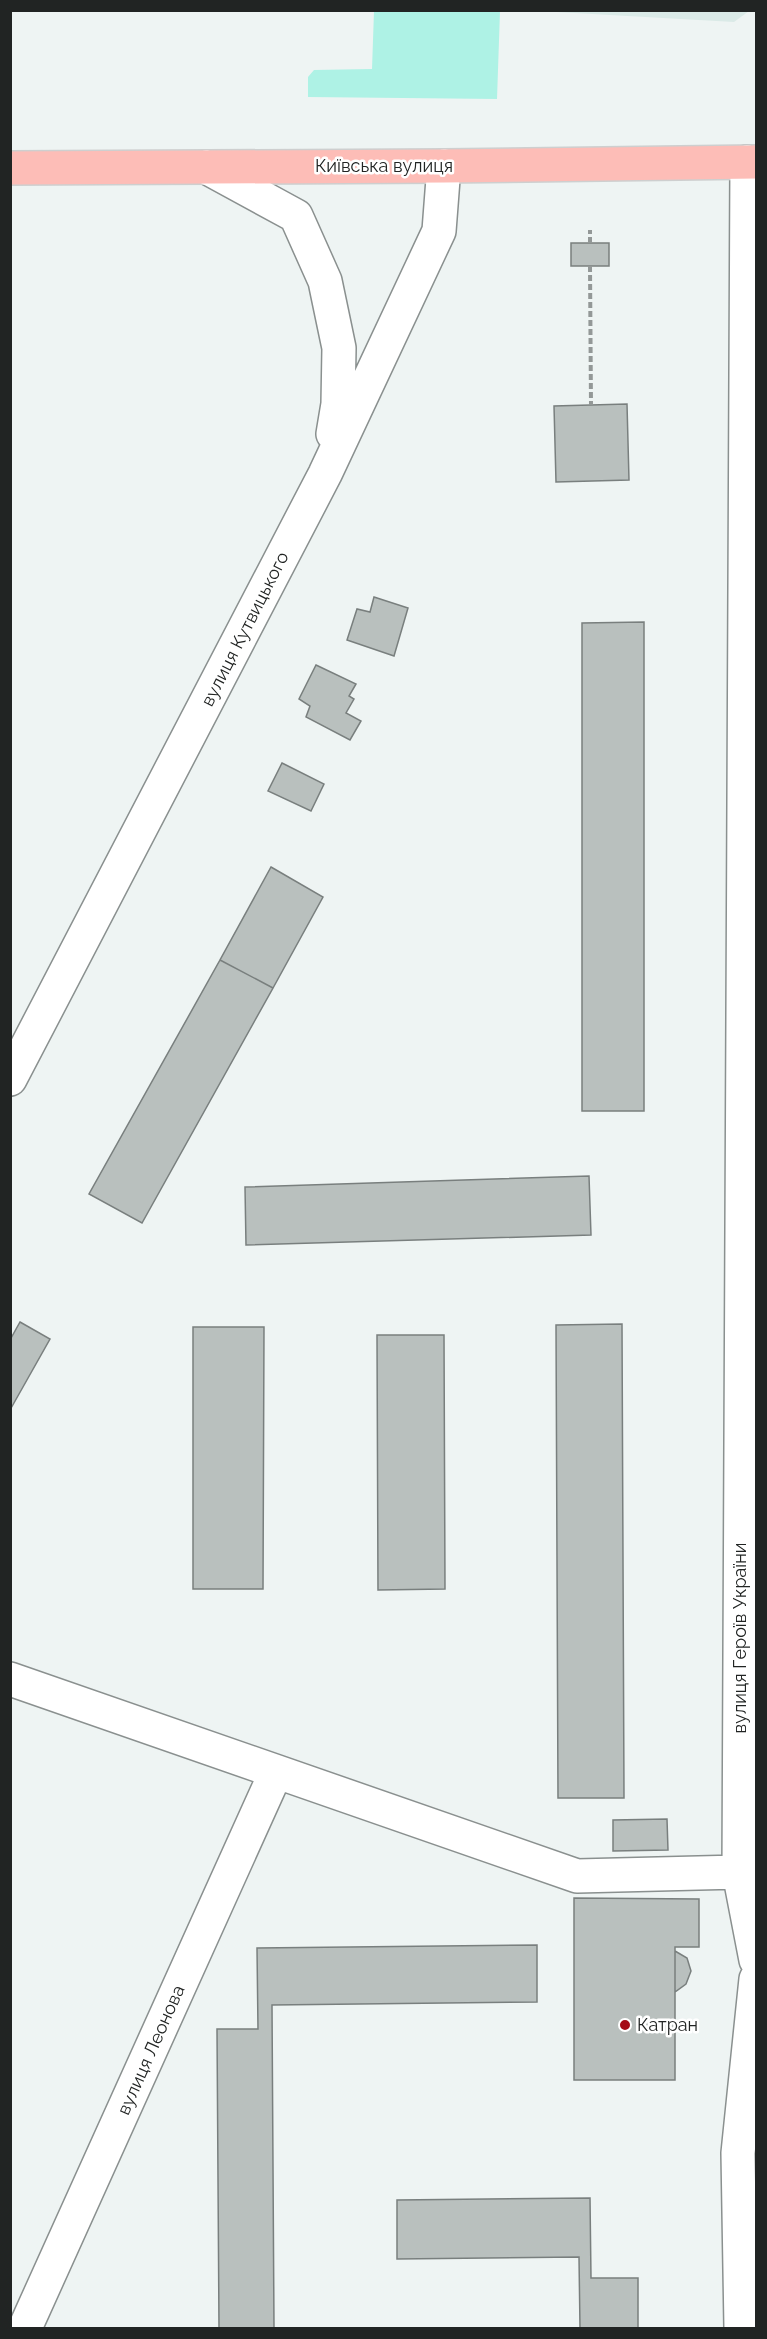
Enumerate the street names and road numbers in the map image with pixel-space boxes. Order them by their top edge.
street label: Київська вулиця [315,155,453,176]
street label: вулиця Кутвицького [196,548,293,710]
street label: вулиця Героїв України [729,1543,750,1733]
street label: вулиця Леонова [113,1982,189,2118]

